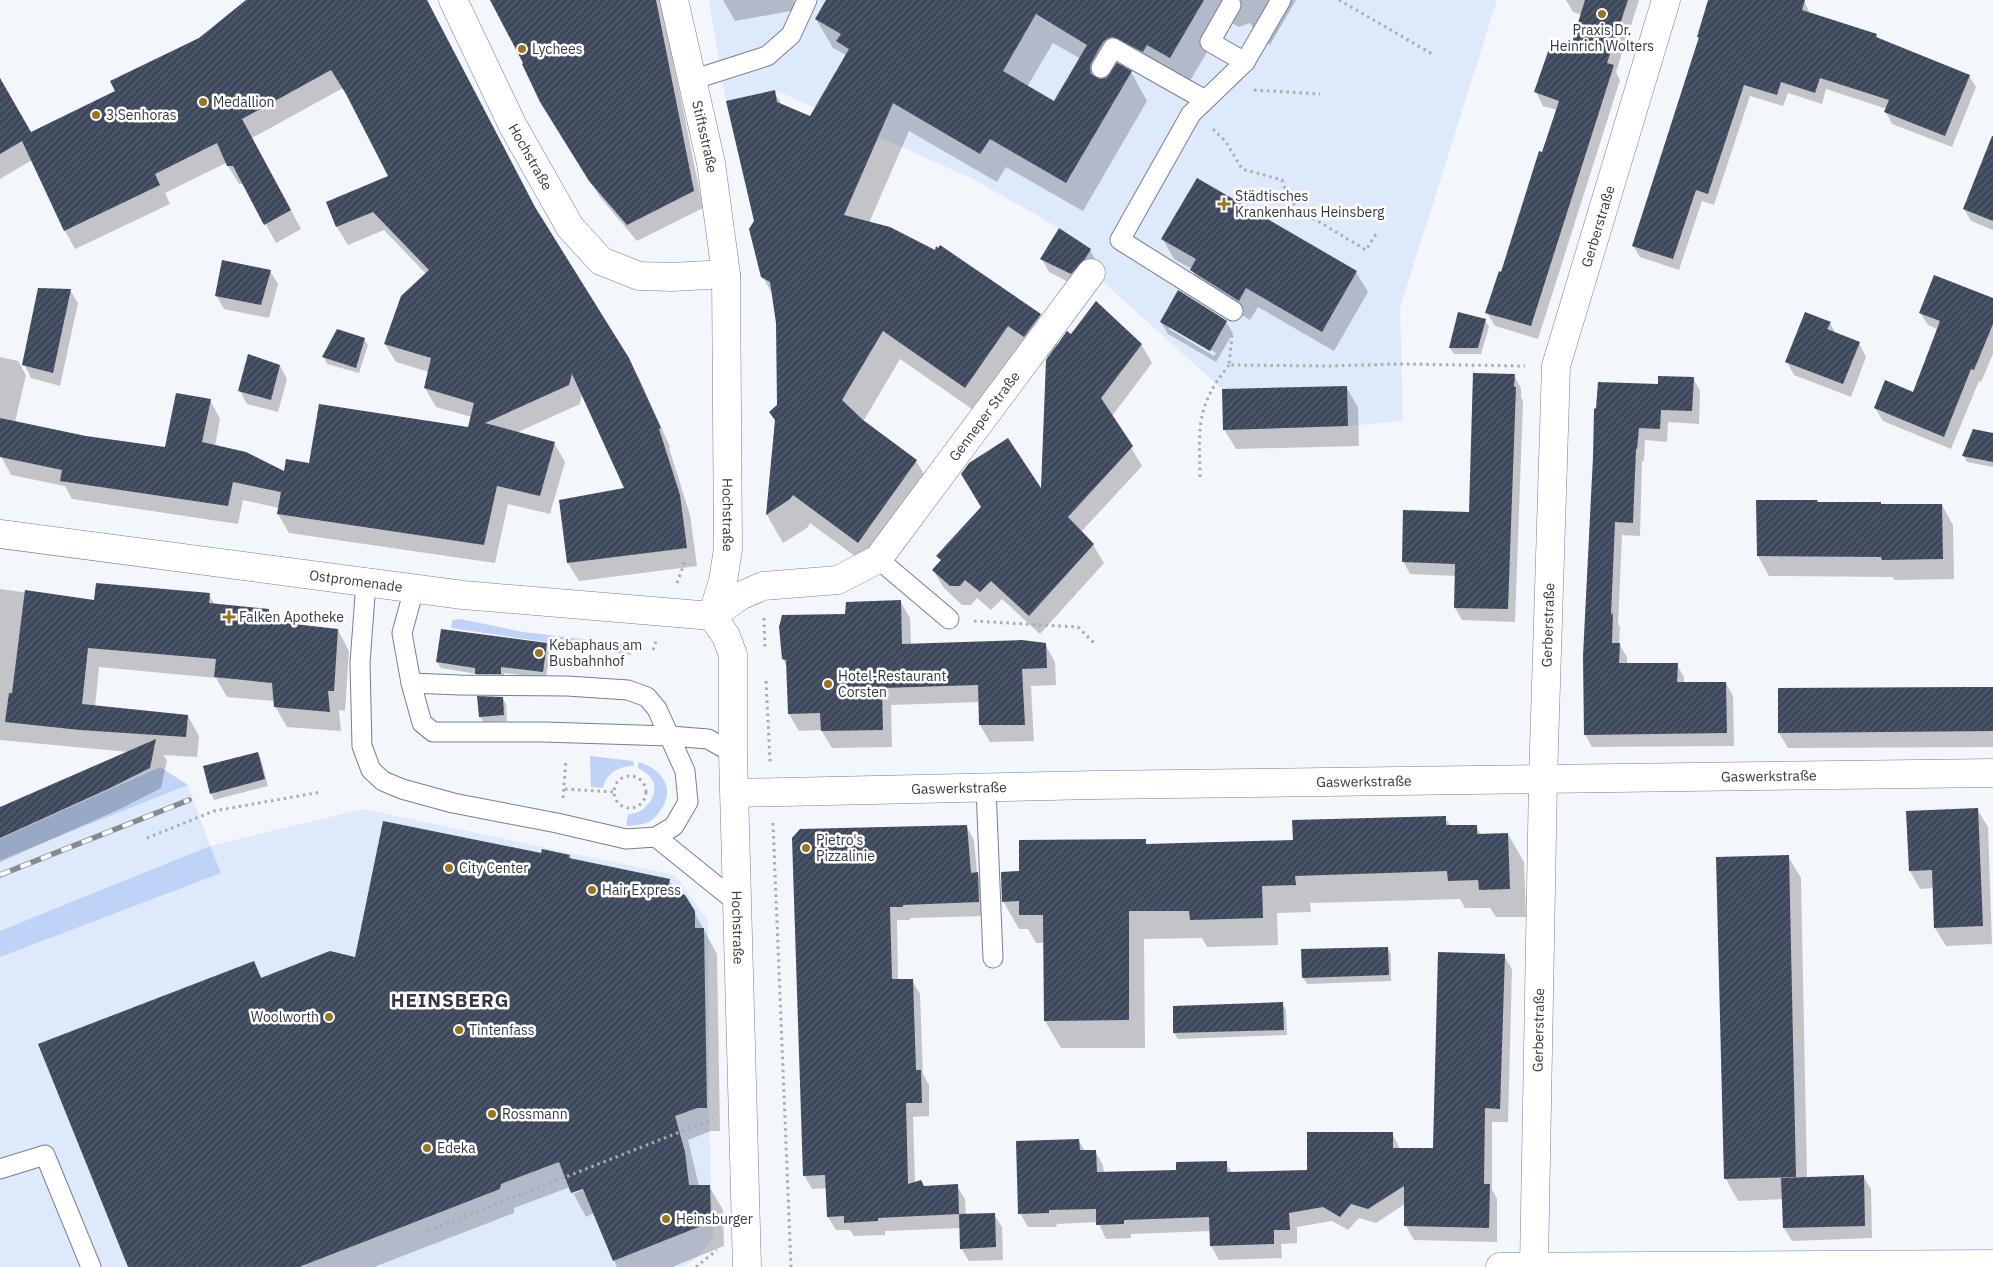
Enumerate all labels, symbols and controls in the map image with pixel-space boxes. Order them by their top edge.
marker: Praxis Dr. Heinrich Wolters [1596,8,1608,20]
place label: Praxis Dr. Heinrich Wolters [1550,21,1654,55]
place label: Lychees [532,40,583,58]
marker: Lychees [516,43,528,55]
place label: Medallion [213,93,275,111]
marker: Medallion [197,96,209,108]
street label: Stiftsstraße [688,99,721,174]
place label: 3 Senhoras [106,106,177,124]
marker: 3 Senhoras [90,109,102,121]
street label: Hochstraße [504,120,557,194]
street label: Gerberstraße [1577,183,1619,269]
place label: Städtisches Krankenhaus Heinsberg [1235,187,1385,221]
marker: Städtisches Krankenhaus Heinsberg [1217,197,1231,211]
street label: Genneper Straße [945,367,1024,465]
street label: Hochstraße [718,478,737,552]
street label: Ostpromenade [308,566,404,596]
street label: Gerberstraße [1538,582,1558,668]
place label: Falken Apotheke [239,608,344,626]
marker: Falken Apotheke [223,611,235,623]
place label: Kebaphaus am Busbahnhof [549,636,642,670]
marker: Kebaphaus am Busbahnhof [533,647,545,659]
place label: Hotel-Restaurant Corsten [838,667,947,701]
marker: Hotel-Restaurant Corsten [822,678,834,690]
street label: Gaswerkstraße [1721,766,1817,786]
street label: Gaswerkstraße [1316,772,1412,791]
street label: Gaswerkstraße [911,778,1007,798]
place label: Pietro's Pizzalinie [816,831,875,865]
marker: Pietro's Pizzalinie [800,842,812,854]
place label: City Center [459,859,528,877]
marker: City Center [443,862,455,874]
place label: Hair Express [602,881,681,899]
marker: Hair Express [586,884,598,896]
street label: Hochstraße [728,890,748,965]
street label: Gerberstraße [1529,987,1548,1072]
district label: HEINSBERG [391,988,509,1012]
place label: Woolworth [251,1008,319,1026]
marker: Woolworth [323,1011,335,1023]
place label: Tintenfass [469,1021,535,1039]
marker: Tintenfass [453,1024,465,1036]
place label: Rossmann [502,1105,568,1123]
marker: Rossmann [486,1108,498,1120]
place label: Edeka [437,1139,476,1157]
marker: Edeka [421,1142,433,1154]
place label: Heinsburger [676,1210,753,1228]
marker: Heinsburger [660,1213,672,1225]

